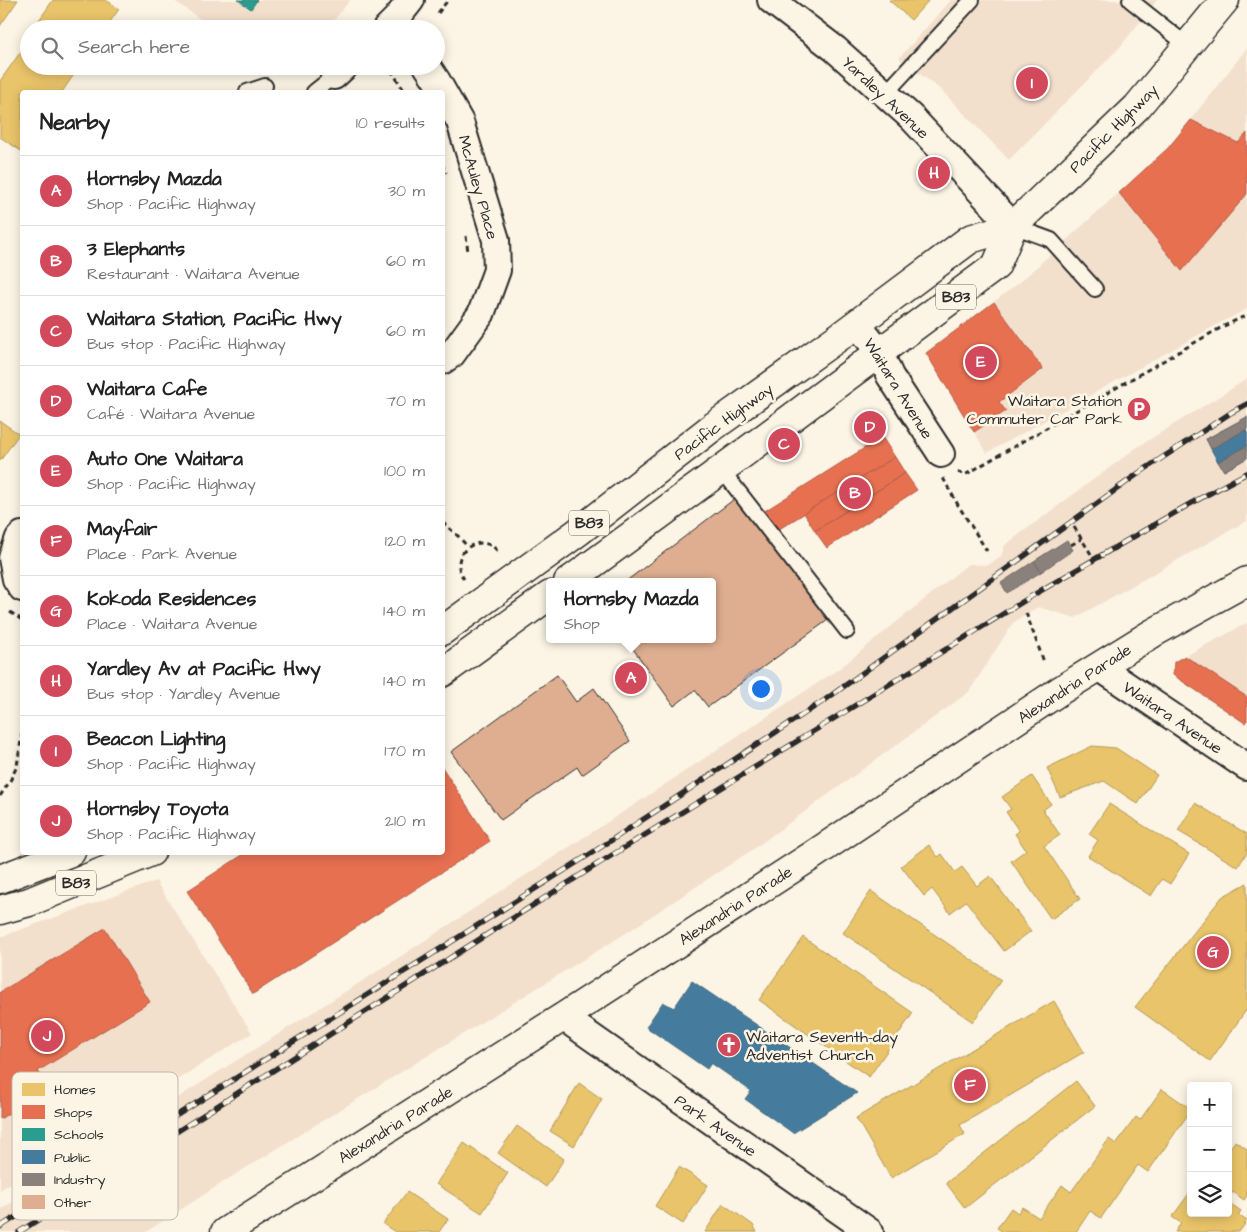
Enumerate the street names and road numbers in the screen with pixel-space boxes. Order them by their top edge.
street label: Yardley Avenue [836,51,934,145]
street label: Pacific Highway [1064,79,1164,179]
street label: McAuley Place [452,132,504,243]
road number: B83 [936,284,976,310]
street label: Waitara Avenue [858,334,938,444]
street label: Pacific Highway [670,378,778,466]
road number: B83 [569,510,609,536]
street label: Alexandria Parade [1014,639,1136,729]
street label: Waitara Avenue [1118,676,1227,759]
street label: Alexandria Parade [675,861,797,951]
road number: B83 [56,870,96,896]
street label: Alexandria Parade [334,1081,457,1169]
street label: Park Avenue [670,1089,761,1162]

